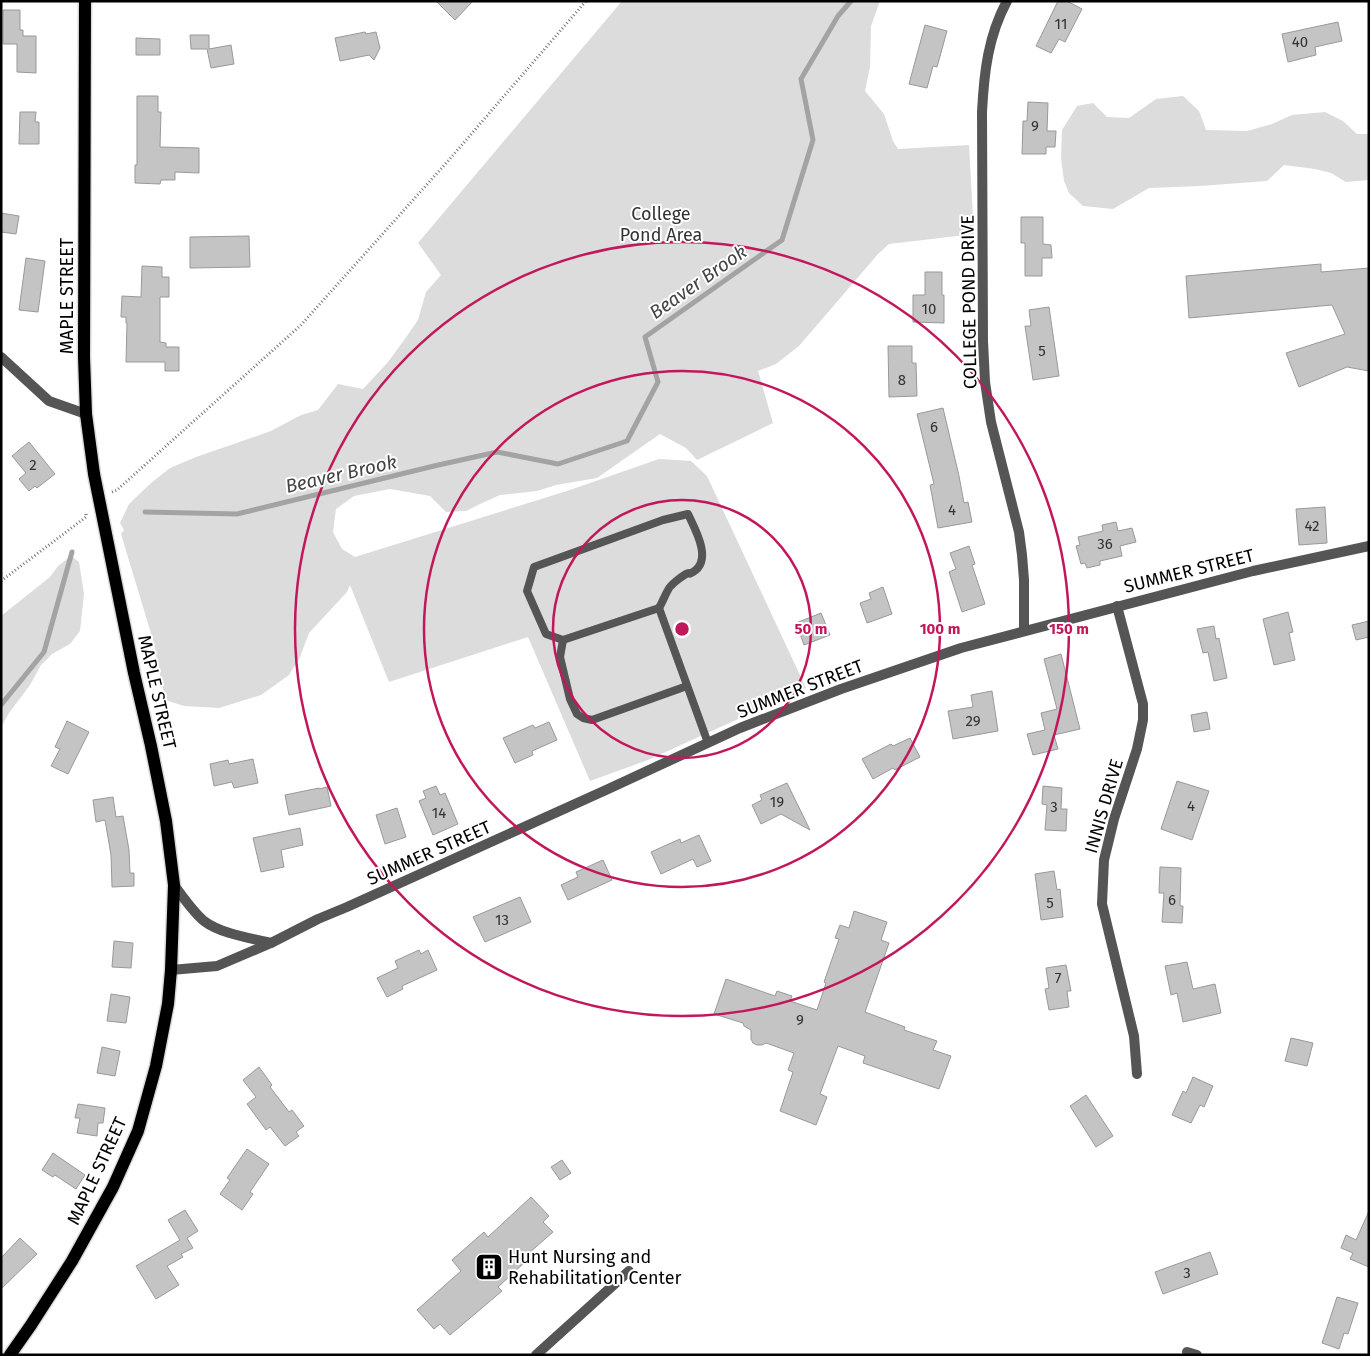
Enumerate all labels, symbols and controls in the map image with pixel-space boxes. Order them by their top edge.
house number: 11 [1055,15,1067,33]
house number: 40 [1292,33,1308,51]
house number: 9 [1031,117,1039,135]
park label: College Pond Area [620,203,702,246]
street label: COLLEGE POND DRIVE [956,215,982,389]
street label: MAPLE STREET [56,237,78,354]
water label: Beaver Brook [645,240,751,324]
house number: 10 [922,300,936,318]
house number: 5 [1038,342,1046,360]
house number: 8 [898,371,906,389]
house number: 6 [930,418,938,436]
water label: Beaver Brook [283,450,399,498]
house number: 2 [29,456,37,474]
house number: 4 [948,501,956,519]
house number: 42 [1304,517,1320,535]
house number: 36 [1097,535,1113,553]
street label: SUMMER STREET [1122,544,1257,598]
centre of rings [673,620,691,638]
text: 50 m [794,620,828,638]
text: 100 m [920,620,960,638]
text: 150 m [1049,620,1089,638]
street label: MAPLE STREET [133,633,181,752]
street label: SUMMER STREET [734,655,867,723]
house number: 29 [965,712,981,730]
street label: INNIS DRIVE [1080,756,1128,856]
house number: 19 [770,793,784,811]
house number: 4 [1187,797,1195,815]
house number: 3 [1050,798,1058,816]
house number: 14 [432,804,446,822]
street label: SUMMER STREET [364,816,495,890]
house number: 6 [1168,891,1176,909]
house number: 5 [1046,894,1054,912]
house number: 13 [495,911,509,929]
house number: 7 [1055,969,1062,987]
house number: 9 [796,1011,804,1029]
street label: MAPLE STREET [62,1113,132,1228]
place label: Hunt Nursing and Rehabilitation Center [508,1246,682,1289]
building icon: Hunt Nursing and Rehabilitation Center [474,1252,504,1282]
house number: 3 [1183,1264,1191,1282]

